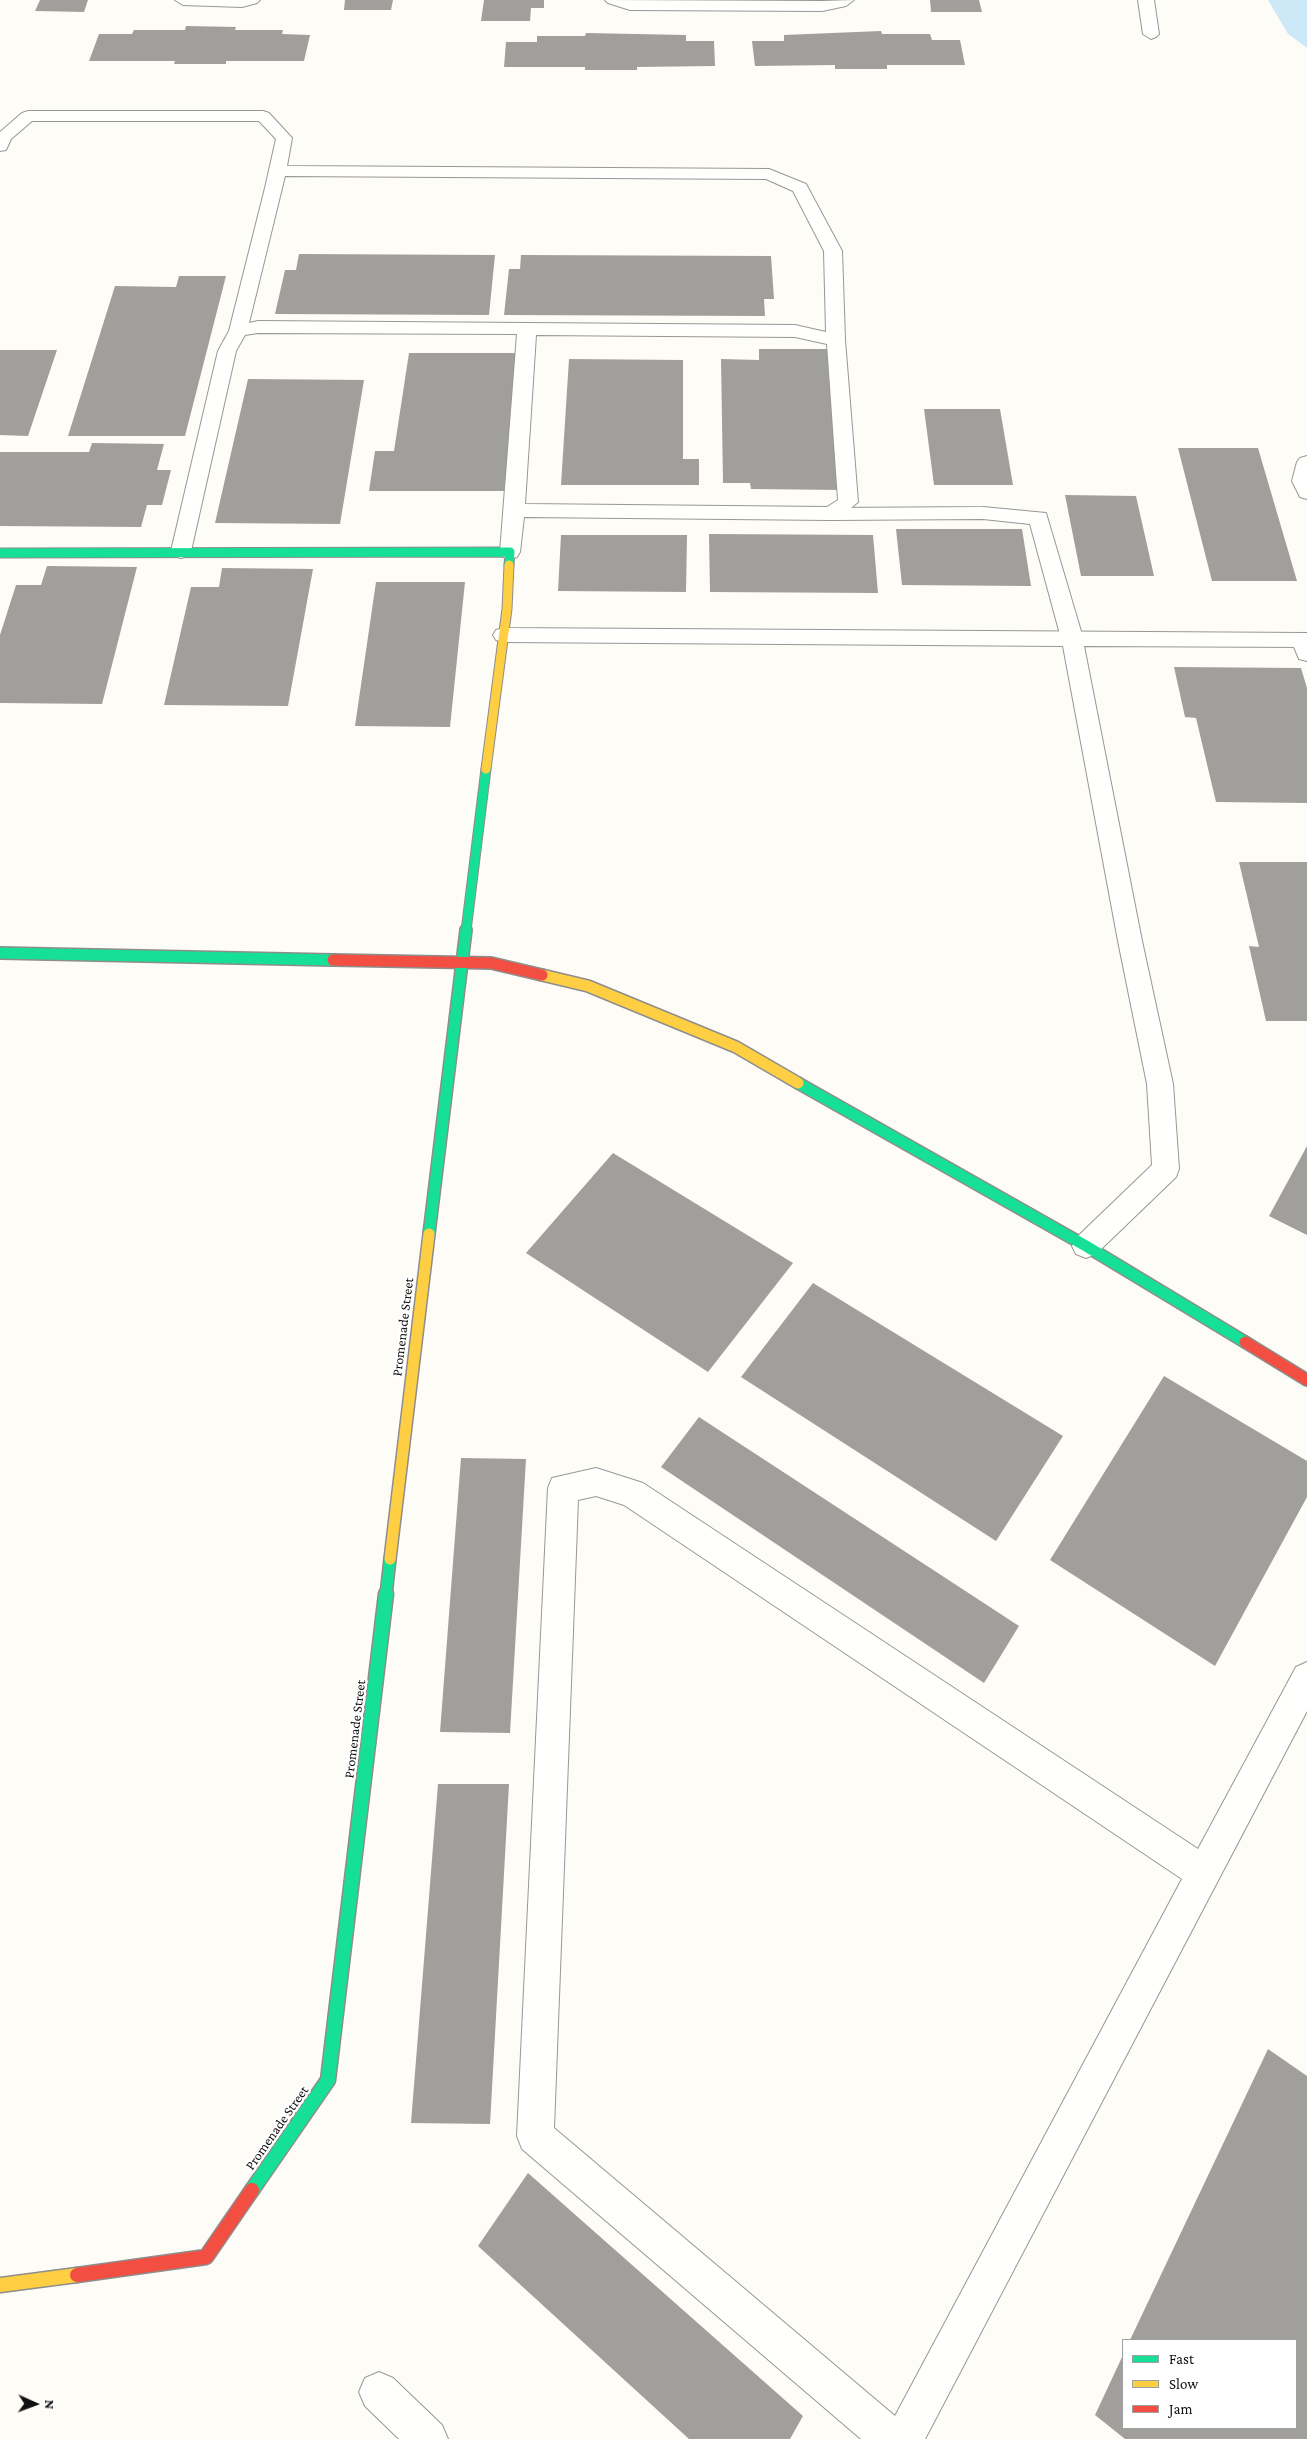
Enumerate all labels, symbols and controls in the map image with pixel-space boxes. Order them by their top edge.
street label: Promenade Street [389,1277,417,1377]
street label: Promenade Street [341,1679,369,1779]
street label: Promenade Street [242,2083,312,2173]
legend [1122,2339,1297,2429]
text: Fast [1169,2351,1194,2367]
text: Slow [1169,2376,1198,2392]
north arrow [10,2379,60,2429]
text: N [42,2399,58,2410]
text: Jam [1169,2401,1192,2417]

